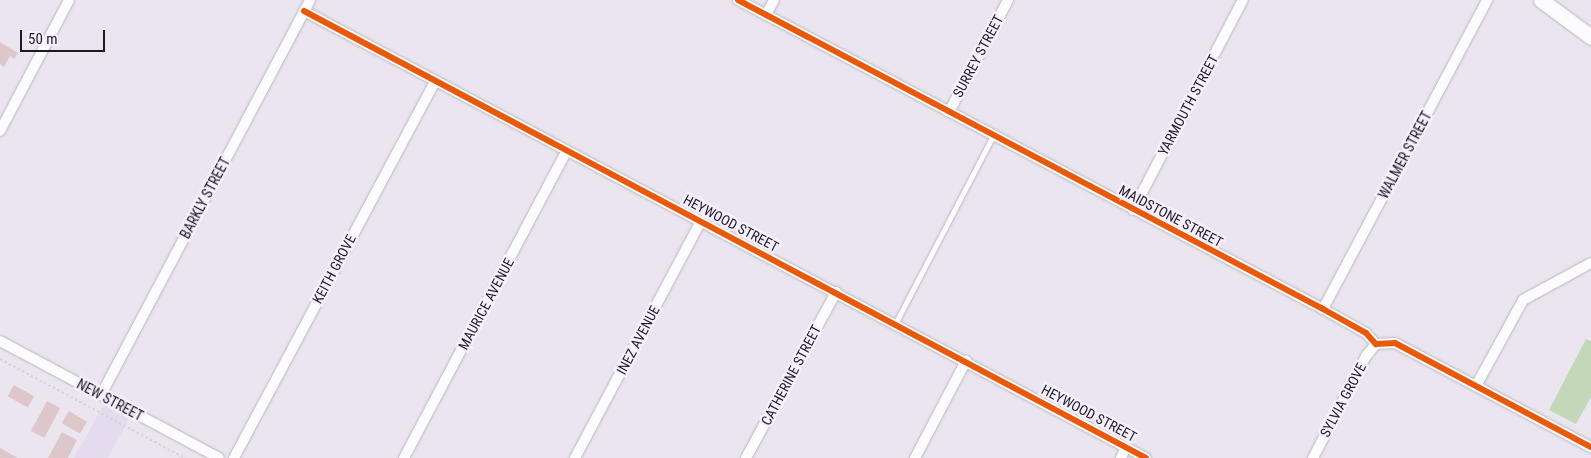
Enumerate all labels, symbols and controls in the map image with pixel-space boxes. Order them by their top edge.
street label: SURREY STREET [949,12,1007,100]
scale bar [22,20,108,52]
text: 50 m [28,30,58,48]
street label: YARMOUTH STREET [1154,52,1222,158]
street label: WALMER STREET [1375,108,1435,202]
street label: BARKLY STREET [177,154,233,242]
street label: MAIDSTONE STREET [1116,182,1226,250]
street label: HEYWOOD STREET [681,191,781,255]
street label: KEITH GROVE [309,232,359,306]
street label: MAURICE AVENUE [455,255,517,353]
street label: INEZ AVENUE [613,303,663,377]
street label: CATHERINE STREET [757,322,825,428]
street label: SYLVIA GROVE [1316,360,1370,440]
street label: NEW STREET [74,375,146,425]
street label: HEYWOOD STREET [1039,381,1139,445]

